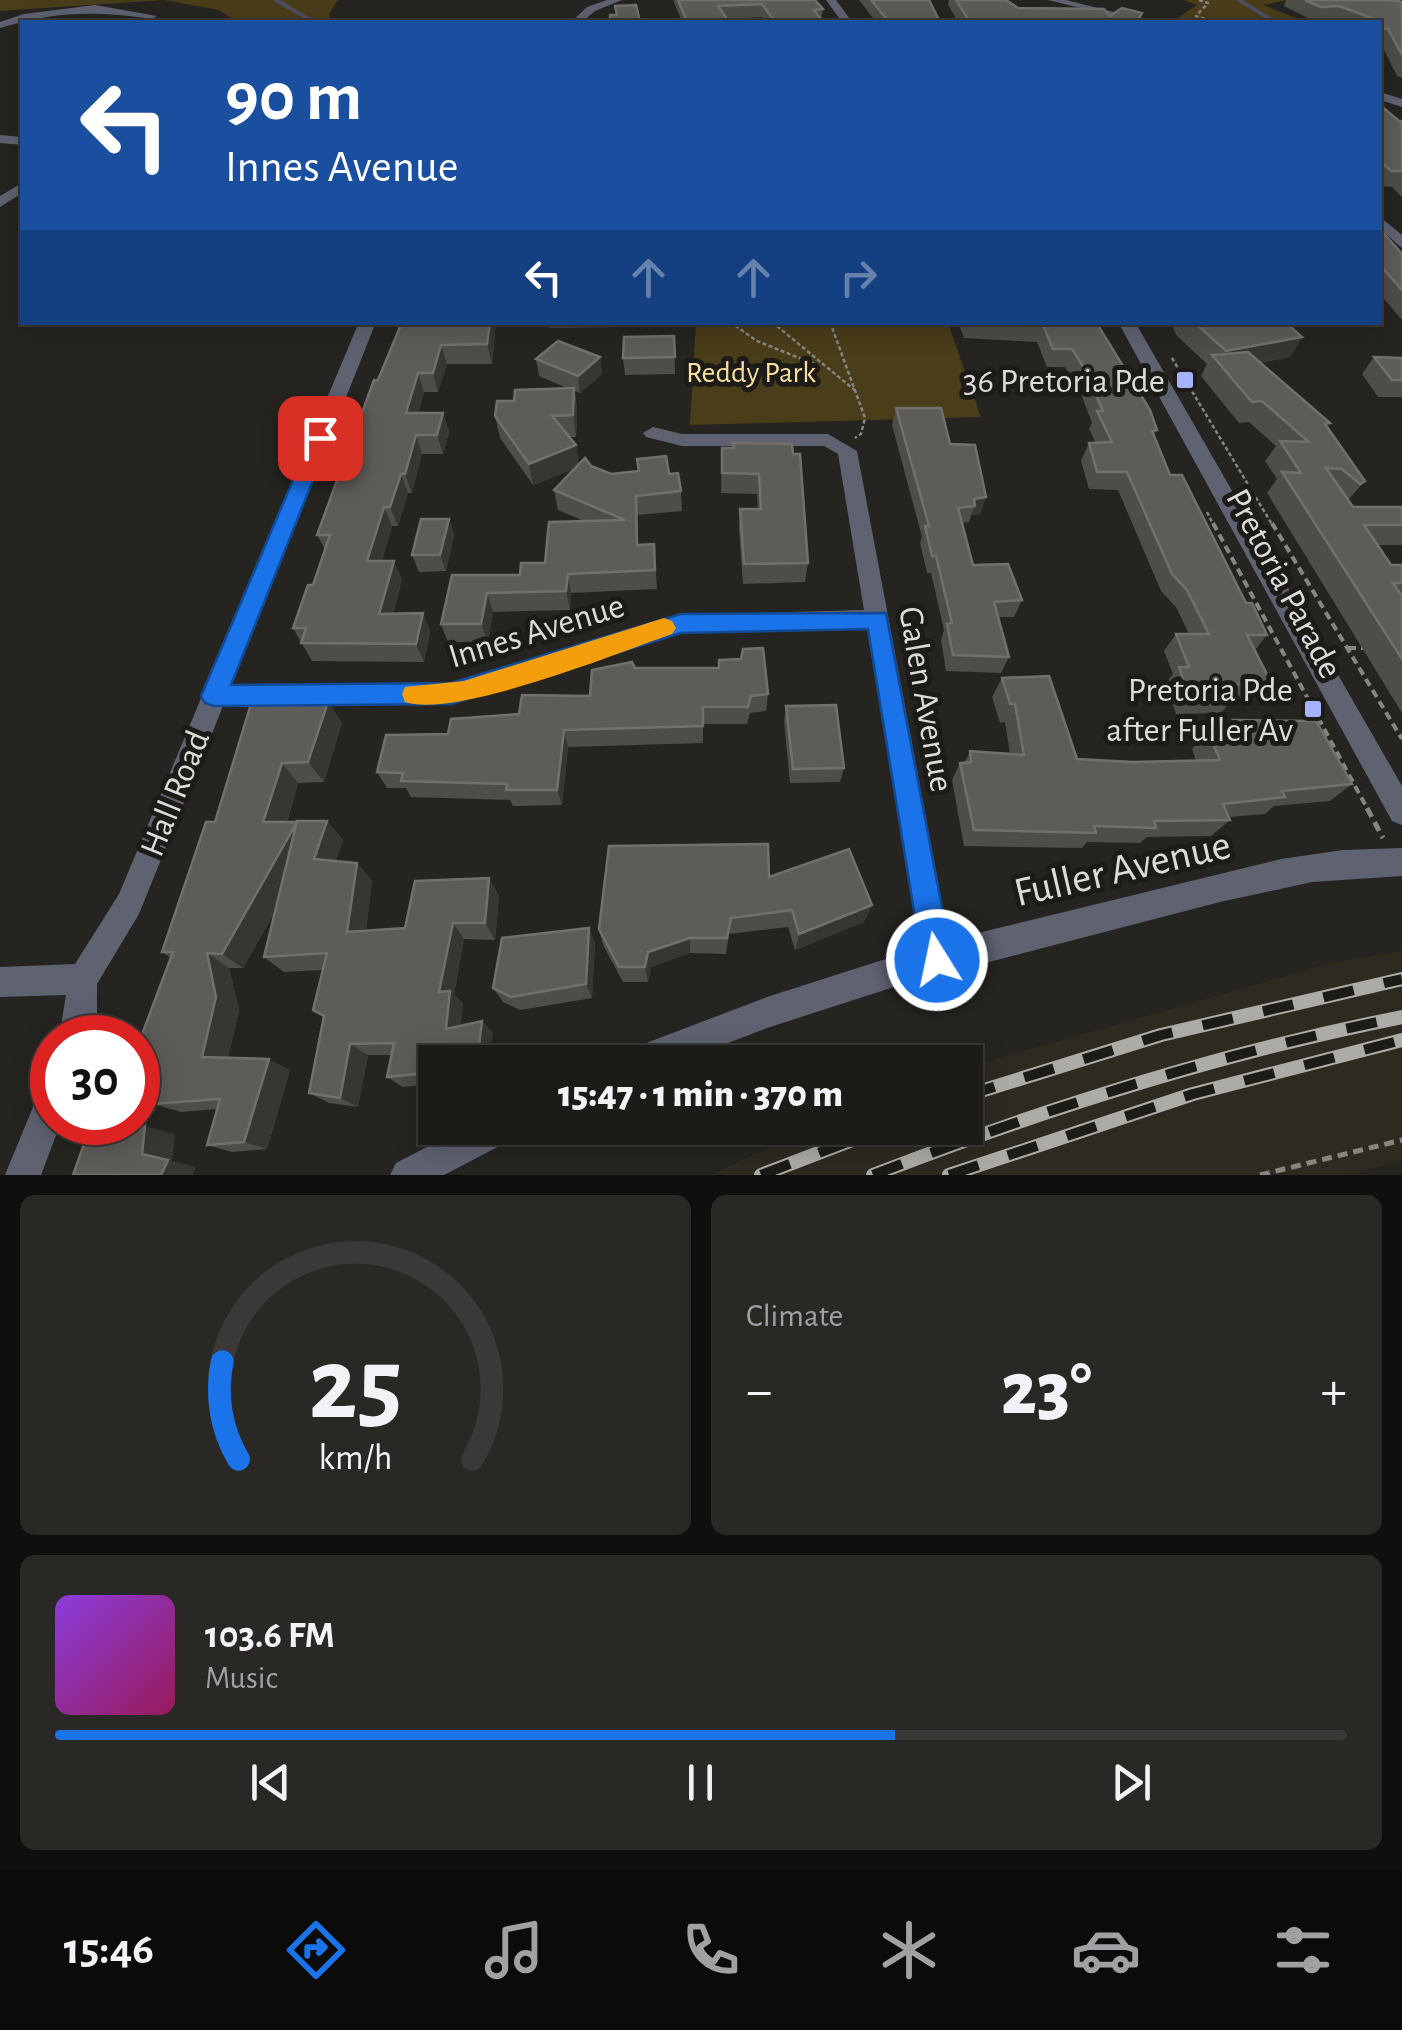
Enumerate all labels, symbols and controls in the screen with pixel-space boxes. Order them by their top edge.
icon: left [60,60,190,190]
text: 90 m [225,63,362,133]
text: Innes Avenue [225,145,459,190]
icon: left [516,250,571,305]
icon: ahead [621,250,676,305]
icon: ahead [726,250,781,305]
icon: right [831,250,886,305]
park label: Reddy Park [686,358,816,388]
place label: 36 Pretoria Pde [963,364,1165,399]
marker: 36 Pretoria Pde [1174,369,1196,391]
pin [278,396,363,481]
icon: arrive [293,411,348,466]
street label: Pretoria Parade [1219,483,1348,684]
street label: Innes Avenue [444,588,628,675]
street label: Galen Avenue [892,604,959,795]
place label: Pretoria Pde after Fuller Av [1106,673,1293,748]
marker: Pretoria Pde after Fuller Av [1302,698,1324,720]
street label: Hall Road [134,726,216,861]
street label: Fuller Avenue [1010,824,1235,914]
position arrow [885,908,989,1012]
speed limit sign: 30 [30,1015,160,1145]
text: 15:47 · 1 min · 370 m [558,1076,843,1114]
text: Climate [746,1300,843,1332]
text: 25 [309,1334,402,1438]
text: 23° [1001,1353,1092,1428]
text: − [746,1364,772,1419]
text: + [1321,1364,1347,1419]
text: km/h [319,1440,392,1476]
text: 103.6 FM [205,1617,335,1655]
text: Music [205,1662,278,1694]
icon: previous [243,1755,298,1810]
icon: pause [673,1755,728,1810]
icon: next [1104,1755,1159,1810]
icon: directions [281,1915,351,1985]
icon: music [479,1915,549,1985]
icon: phone [676,1915,746,1985]
icon: climate [874,1915,944,1985]
icon: car [1071,1915,1141,1985]
icon: filters [1268,1915,1338,1985]
text: 15:46 [64,1927,154,1972]

